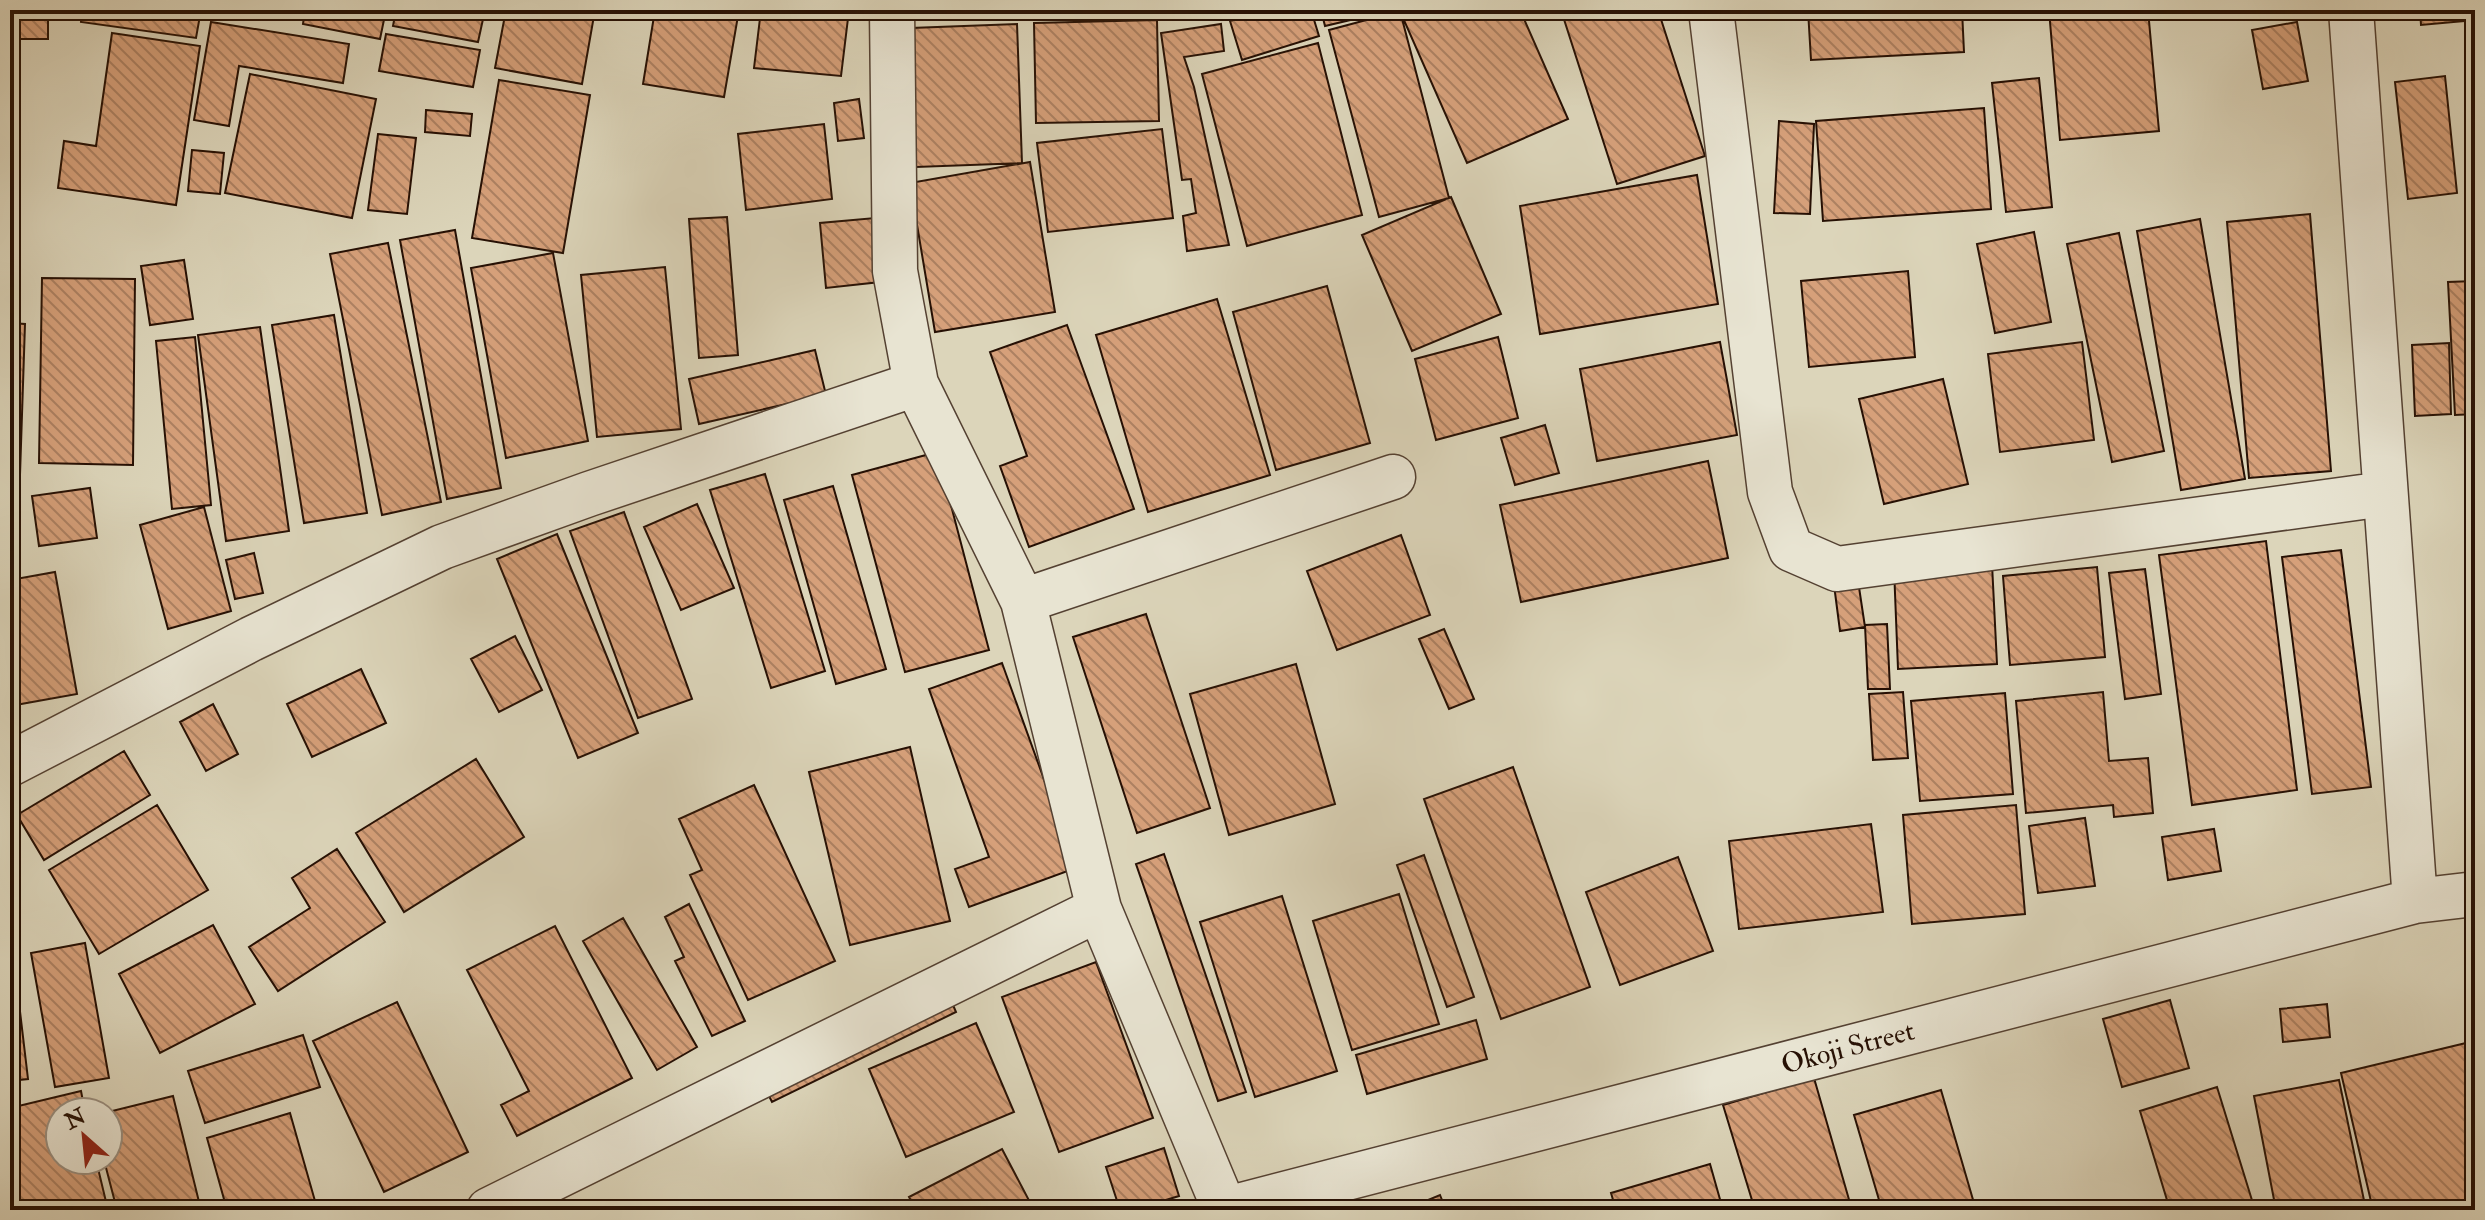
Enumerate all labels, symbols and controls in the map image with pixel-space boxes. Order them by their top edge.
street label: Okoji Street [1778,1013,1918,1083]
north arrow [44,1096,124,1176]
text: N [59,1102,91,1136]

